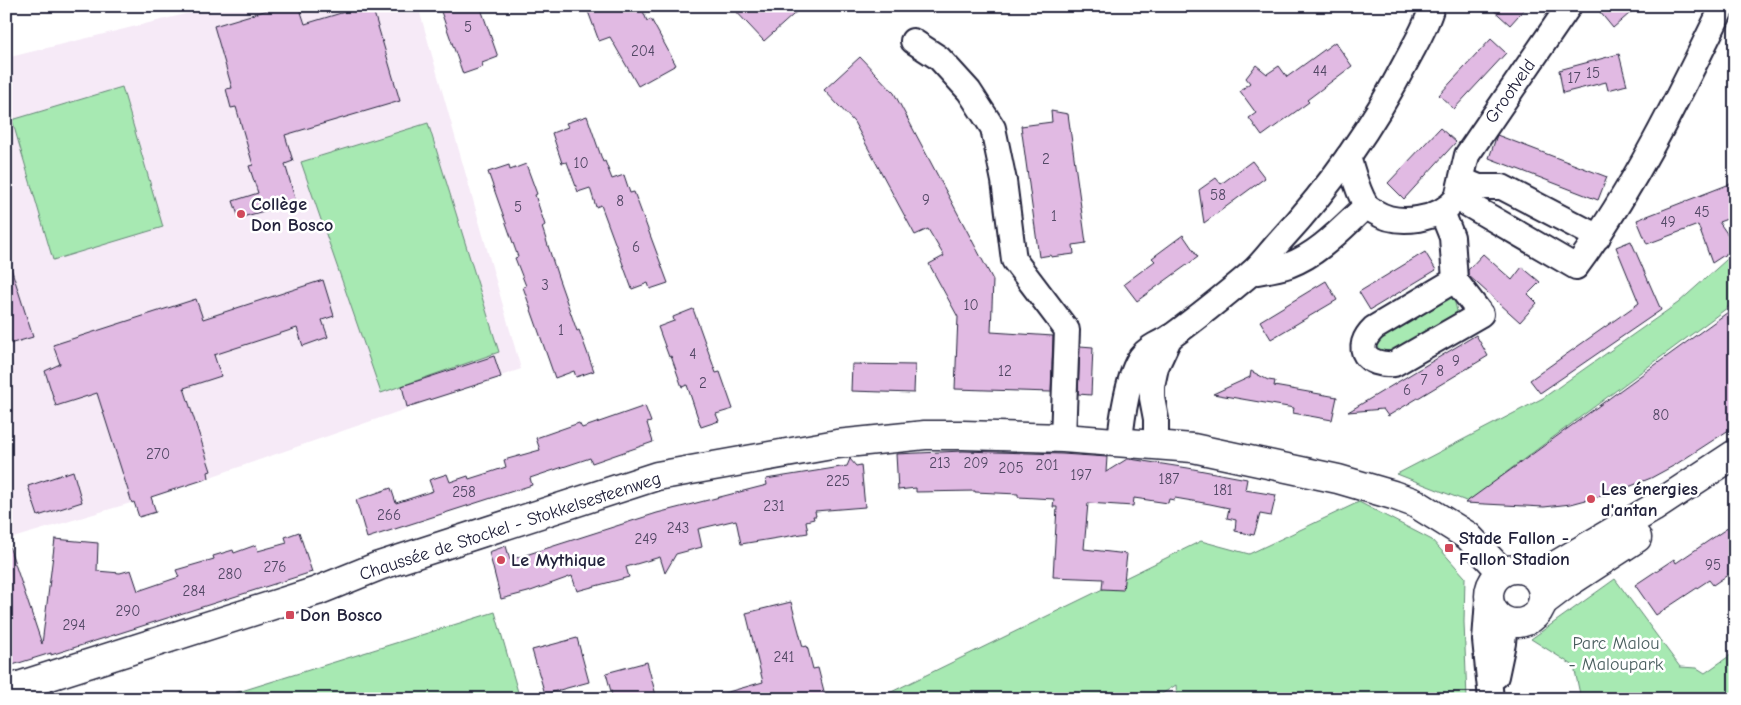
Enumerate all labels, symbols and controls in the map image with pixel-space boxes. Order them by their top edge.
house number: 5 [464,18,472,36]
house number: 204 [631,42,655,60]
street label: Grootveld [1481,55,1540,127]
house number: 44 [1313,62,1327,80]
house number: 15 [1586,64,1600,82]
house number: 17 [1567,69,1581,87]
house number: 2 [1042,150,1050,168]
house number: 10 [573,154,589,172]
house number: 58 [1210,186,1226,204]
house number: 9 [922,191,930,209]
house number: 8 [616,192,624,210]
place label: Collège Don Bosco [251,194,333,236]
house number: 5 [514,198,522,216]
house number: 45 [1694,203,1710,221]
house number: 1 [1051,207,1057,225]
marker: Collège Don Bosco [235,208,247,220]
house number: 49 [1660,213,1676,231]
house number: 6 [632,238,640,256]
house number: 3 [541,276,549,294]
house number: 10 [963,296,979,314]
house number: 1 [558,321,564,339]
house number: 4 [689,345,697,363]
house number: 9 [1452,352,1460,370]
house number: 12 [998,362,1012,380]
house number: 8 [1436,362,1444,380]
house number: 7 [1420,371,1428,389]
house number: 2 [699,374,707,392]
house number: 6 [1403,381,1411,399]
house number: 80 [1653,406,1669,424]
house number: 270 [146,445,170,463]
house number: 213 [929,454,951,472]
house number: 209 [964,454,989,472]
house number: 201 [1036,456,1059,474]
house number: 205 [998,459,1024,477]
house number: 197 [1070,466,1092,484]
street label: Chaussée de Stockel - Stokkelsesteenweg [357,468,664,585]
house number: 187 [1159,470,1179,488]
house number: 225 [826,472,850,490]
place label: Les énergies d'antan [1601,479,1698,521]
house number: 181 [1213,481,1233,499]
house number: 258 [452,483,476,501]
marker: Les énergies d'antan [1585,493,1597,505]
house number: 231 [763,497,785,515]
house number: 266 [377,506,401,524]
house number: 243 [667,519,689,537]
place label: Stade Fallon - Fallon Stadion [1459,528,1570,570]
house number: 249 [635,530,658,548]
marker: Stade Fallon - Fallon Stadion [1443,542,1455,554]
place label: Le Mythique [511,550,606,571]
marker: Le Mythique [495,554,507,566]
house number: 95 [1705,556,1721,574]
house number: 276 [264,558,286,576]
house number: 280 [218,565,242,583]
house number: 284 [183,582,205,600]
house number: 290 [116,602,140,620]
place label: Don Bosco [300,605,382,626]
marker: Don Bosco [284,609,296,621]
house number: 294 [62,616,86,634]
park label: Parc Malou - Maloupark [1569,633,1664,675]
house number: 241 [774,648,795,666]

